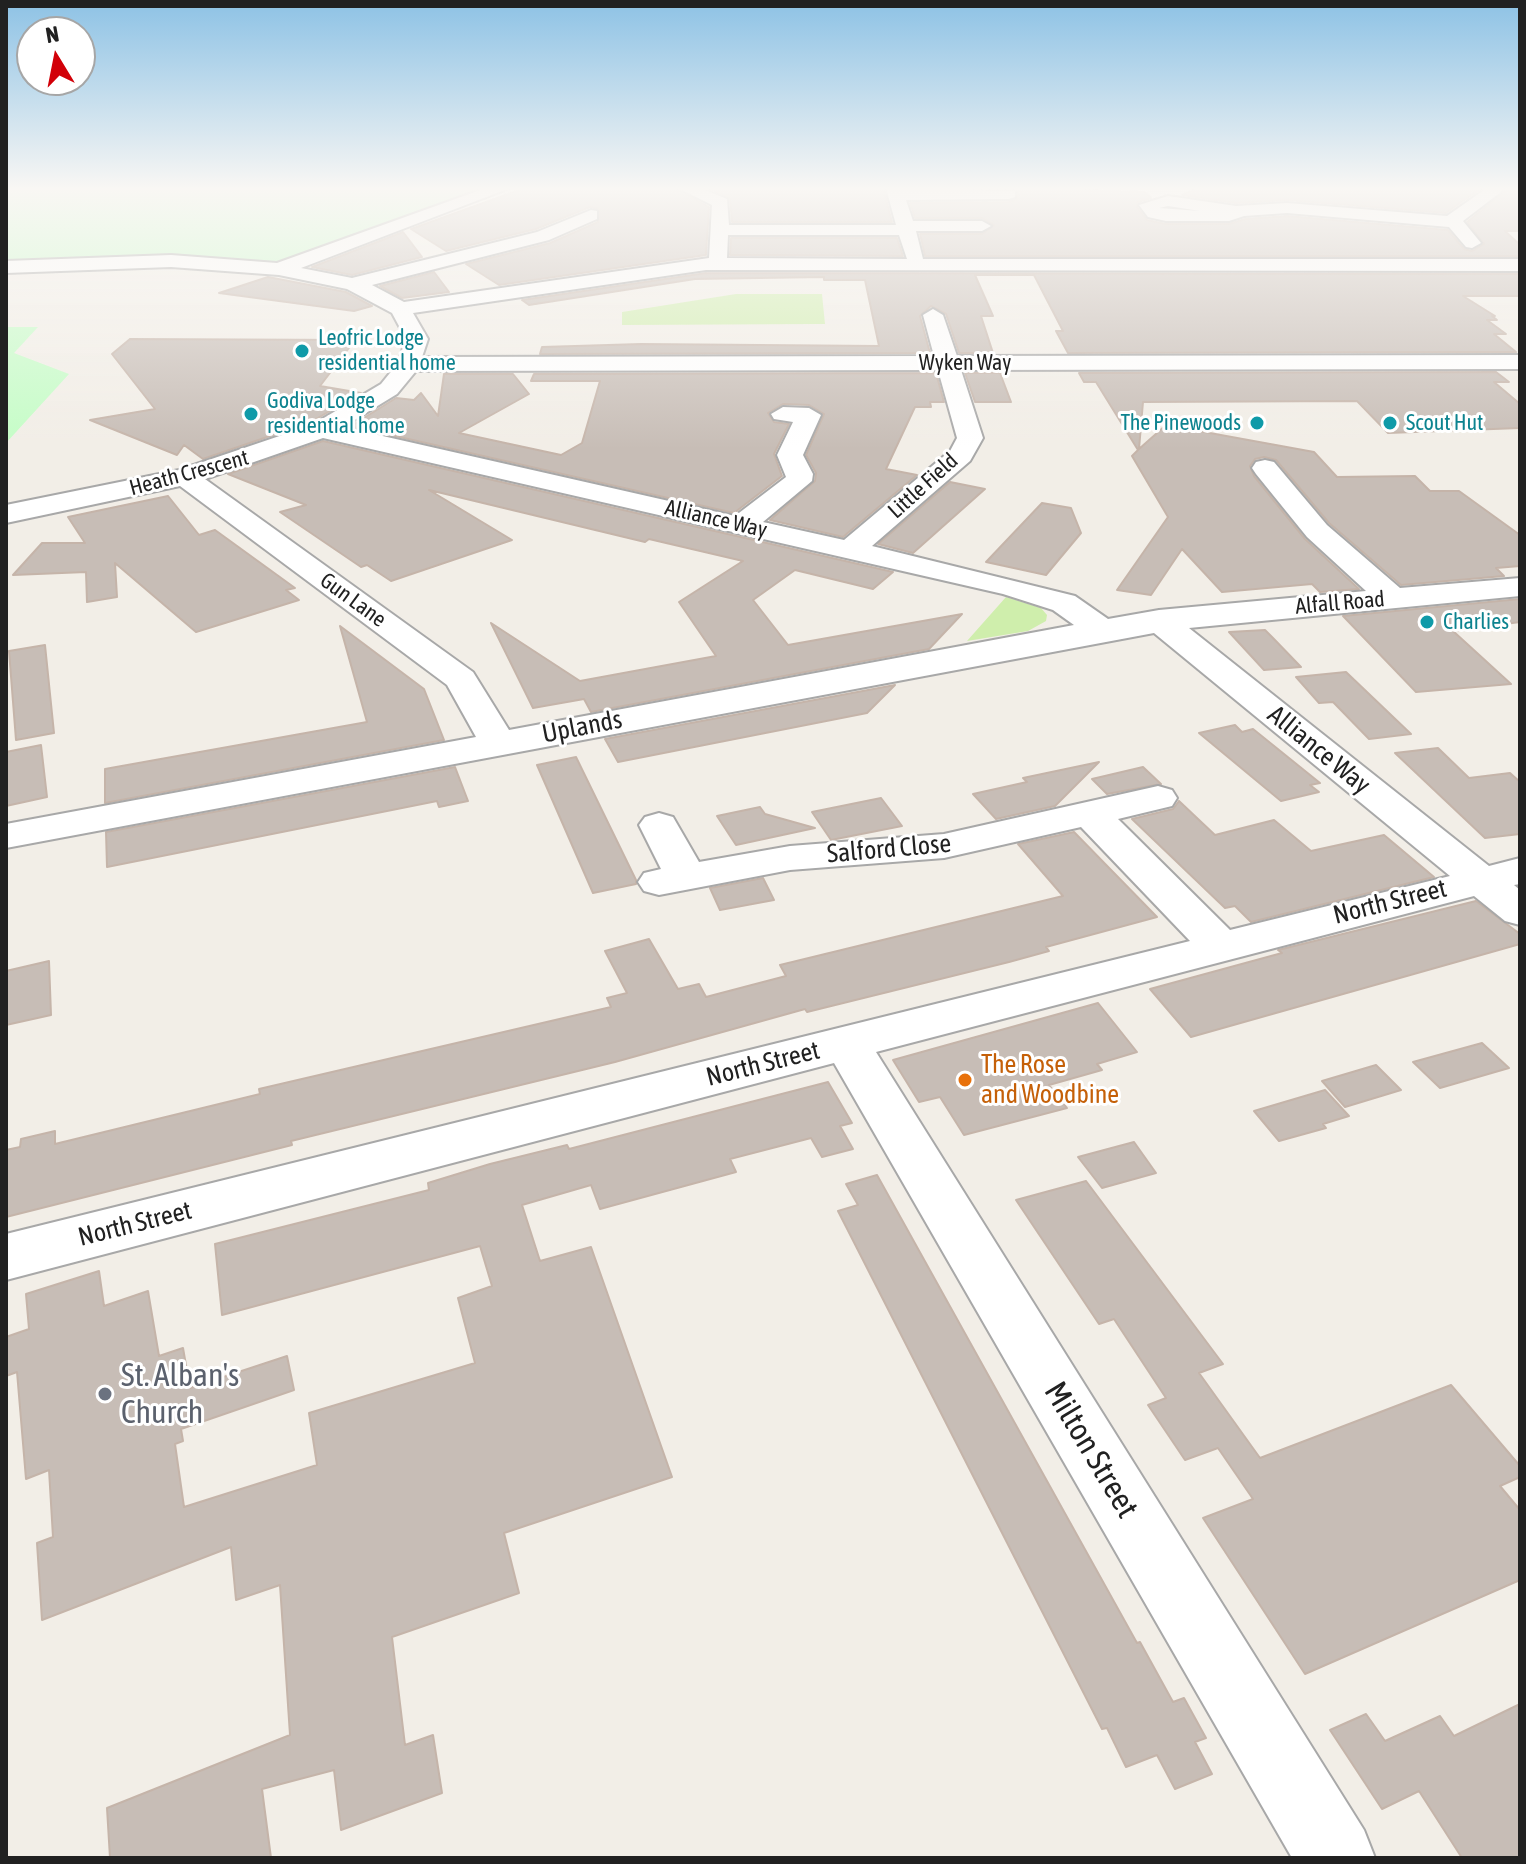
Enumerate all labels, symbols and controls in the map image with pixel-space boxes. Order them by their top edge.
north arrow [16,16,96,96]
text: N [44,20,61,48]
place label: Leofric Lodge residential home [318,325,456,376]
marker: Leofric Lodge residential home [293,342,311,360]
street label: Wyken Way [919,350,1011,376]
place label: Godiva Lodge residential home [267,388,405,440]
marker: Godiva Lodge residential home [242,405,260,423]
place label: The Pinewoods [1120,410,1241,436]
place label: Scout Hut [1406,410,1483,436]
marker: The Pinewoods [1248,414,1266,432]
marker: Scout Hut [1381,414,1399,432]
street label: Heath Crescent [127,444,251,502]
street label: Little Field [883,448,963,524]
street label: Alliance Way [662,494,770,544]
street label: Gun Lane [315,567,391,633]
street label: Alfall Road [1294,586,1386,620]
place label: Charlies [1443,609,1509,635]
marker: Charlies [1418,613,1436,631]
street label: Alliance Way [1261,699,1377,801]
street label: Uplands [539,704,625,750]
street label: Salford Close [826,828,952,870]
street label: North Street [1330,873,1450,931]
street label: North Street [703,1035,823,1093]
place label: The Rose and Woodbine [981,1049,1119,1110]
marker: The Rose and Woodbine [956,1071,974,1089]
street label: North Street [75,1195,195,1253]
place label: St. Alban's Church [121,1357,239,1432]
street label: Milton Street [1036,1375,1146,1525]
marker: St. Alban's Church [96,1385,114,1403]

